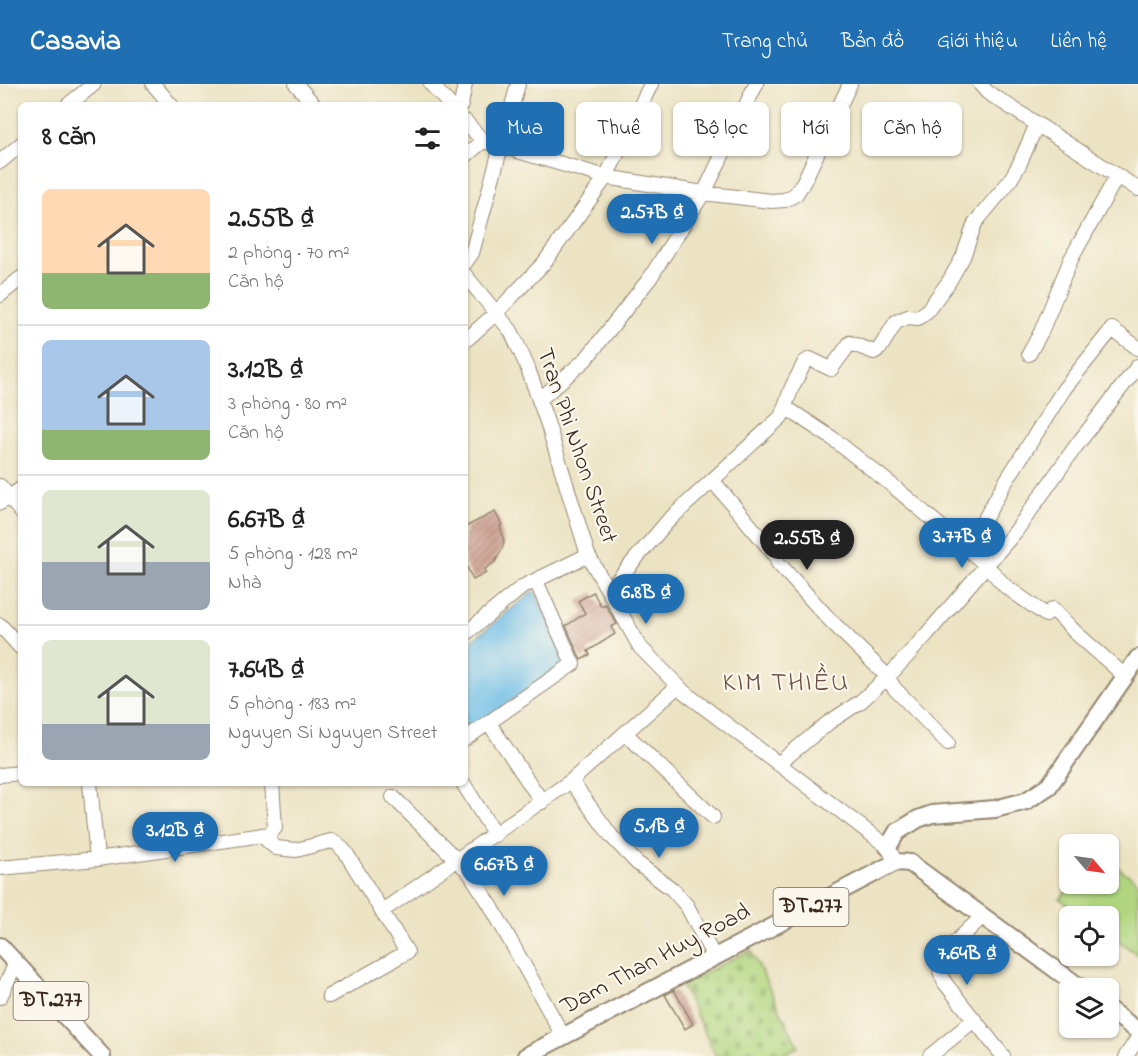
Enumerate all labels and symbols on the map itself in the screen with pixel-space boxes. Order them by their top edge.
pin: 2.57B ₫ [597,194,707,245]
street label: Tran Phi Nhon Street [526,344,626,548]
pin: 3.77B ₫ [907,518,1017,569]
pin: 2.55B ₫ [752,520,862,571]
pin: 6.8B ₫ [597,574,695,625]
district label: KIM THIỀU [722,663,850,703]
pin: 5.1B ₫ [610,808,708,859]
pin: 3.12B ₫ [120,812,230,863]
north arrow [1059,834,1119,894]
pin: 6.67B ₫ [449,846,559,897]
road number: ĐT.277 [774,888,848,926]
street label: Dam Than Huy Road [554,895,758,1026]
pin: 7.64B ₫ [912,935,1022,986]
road number: ĐT.277 [14,982,88,1020]

